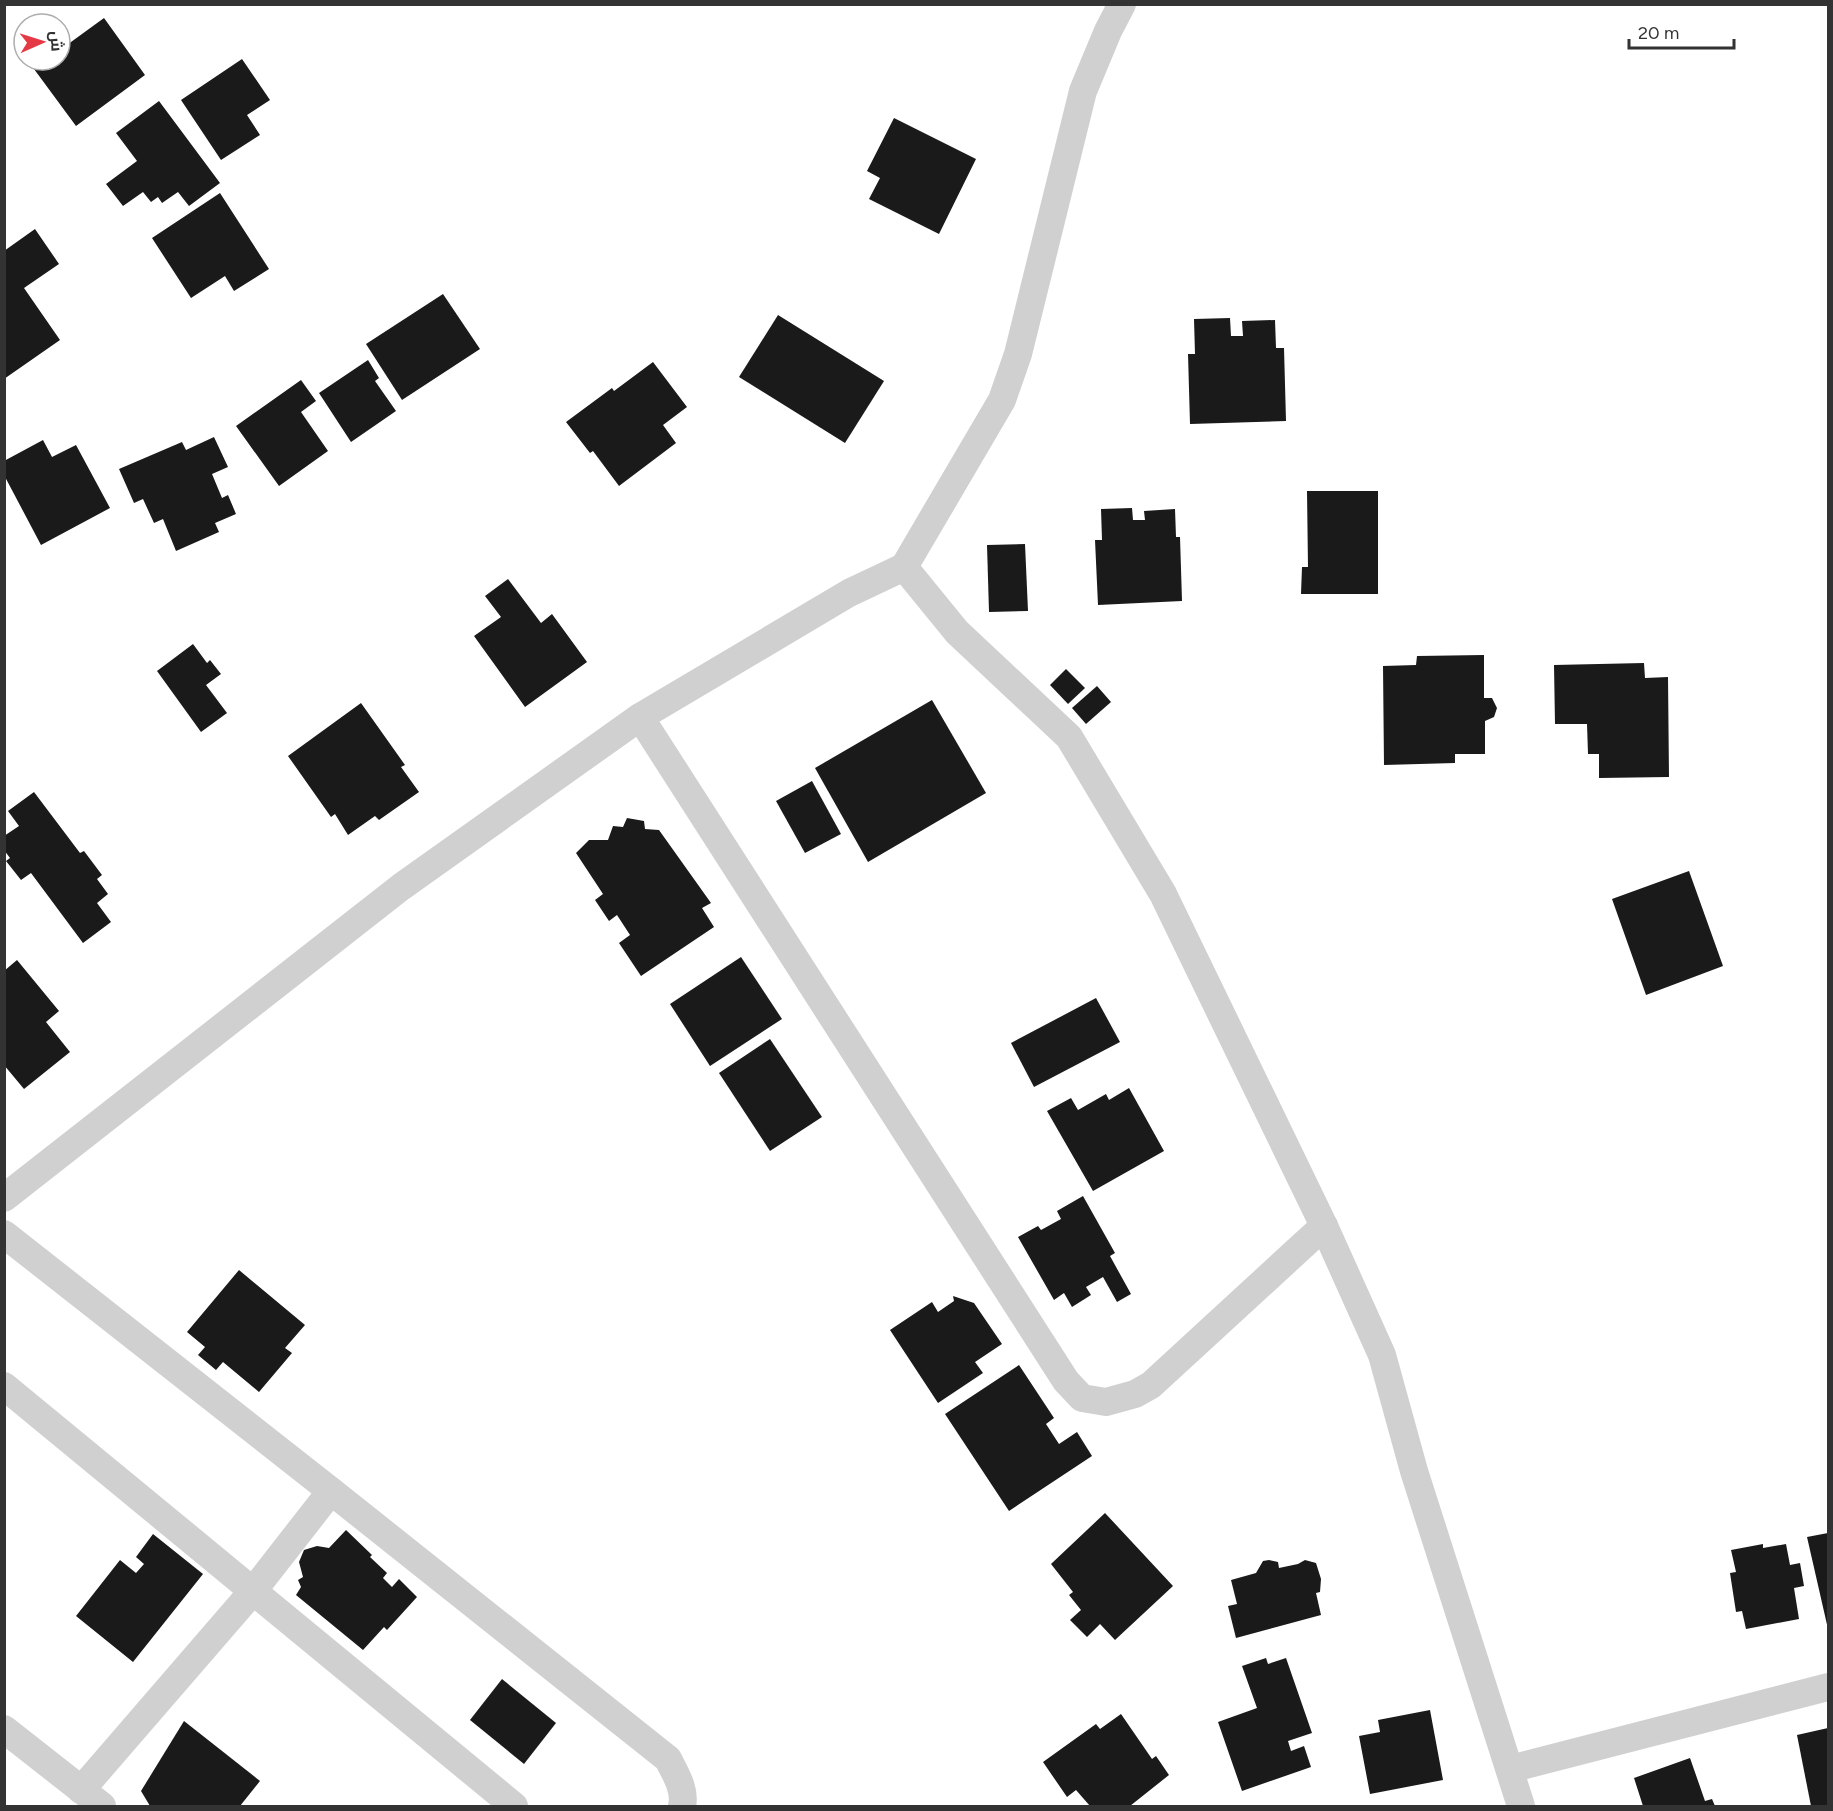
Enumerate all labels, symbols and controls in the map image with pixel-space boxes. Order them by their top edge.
north arrow [12,12,72,72]
scale bar [1629,12,1734,50]
text: 20 m [1638,22,1679,44]
text: ش [46,30,67,52]

